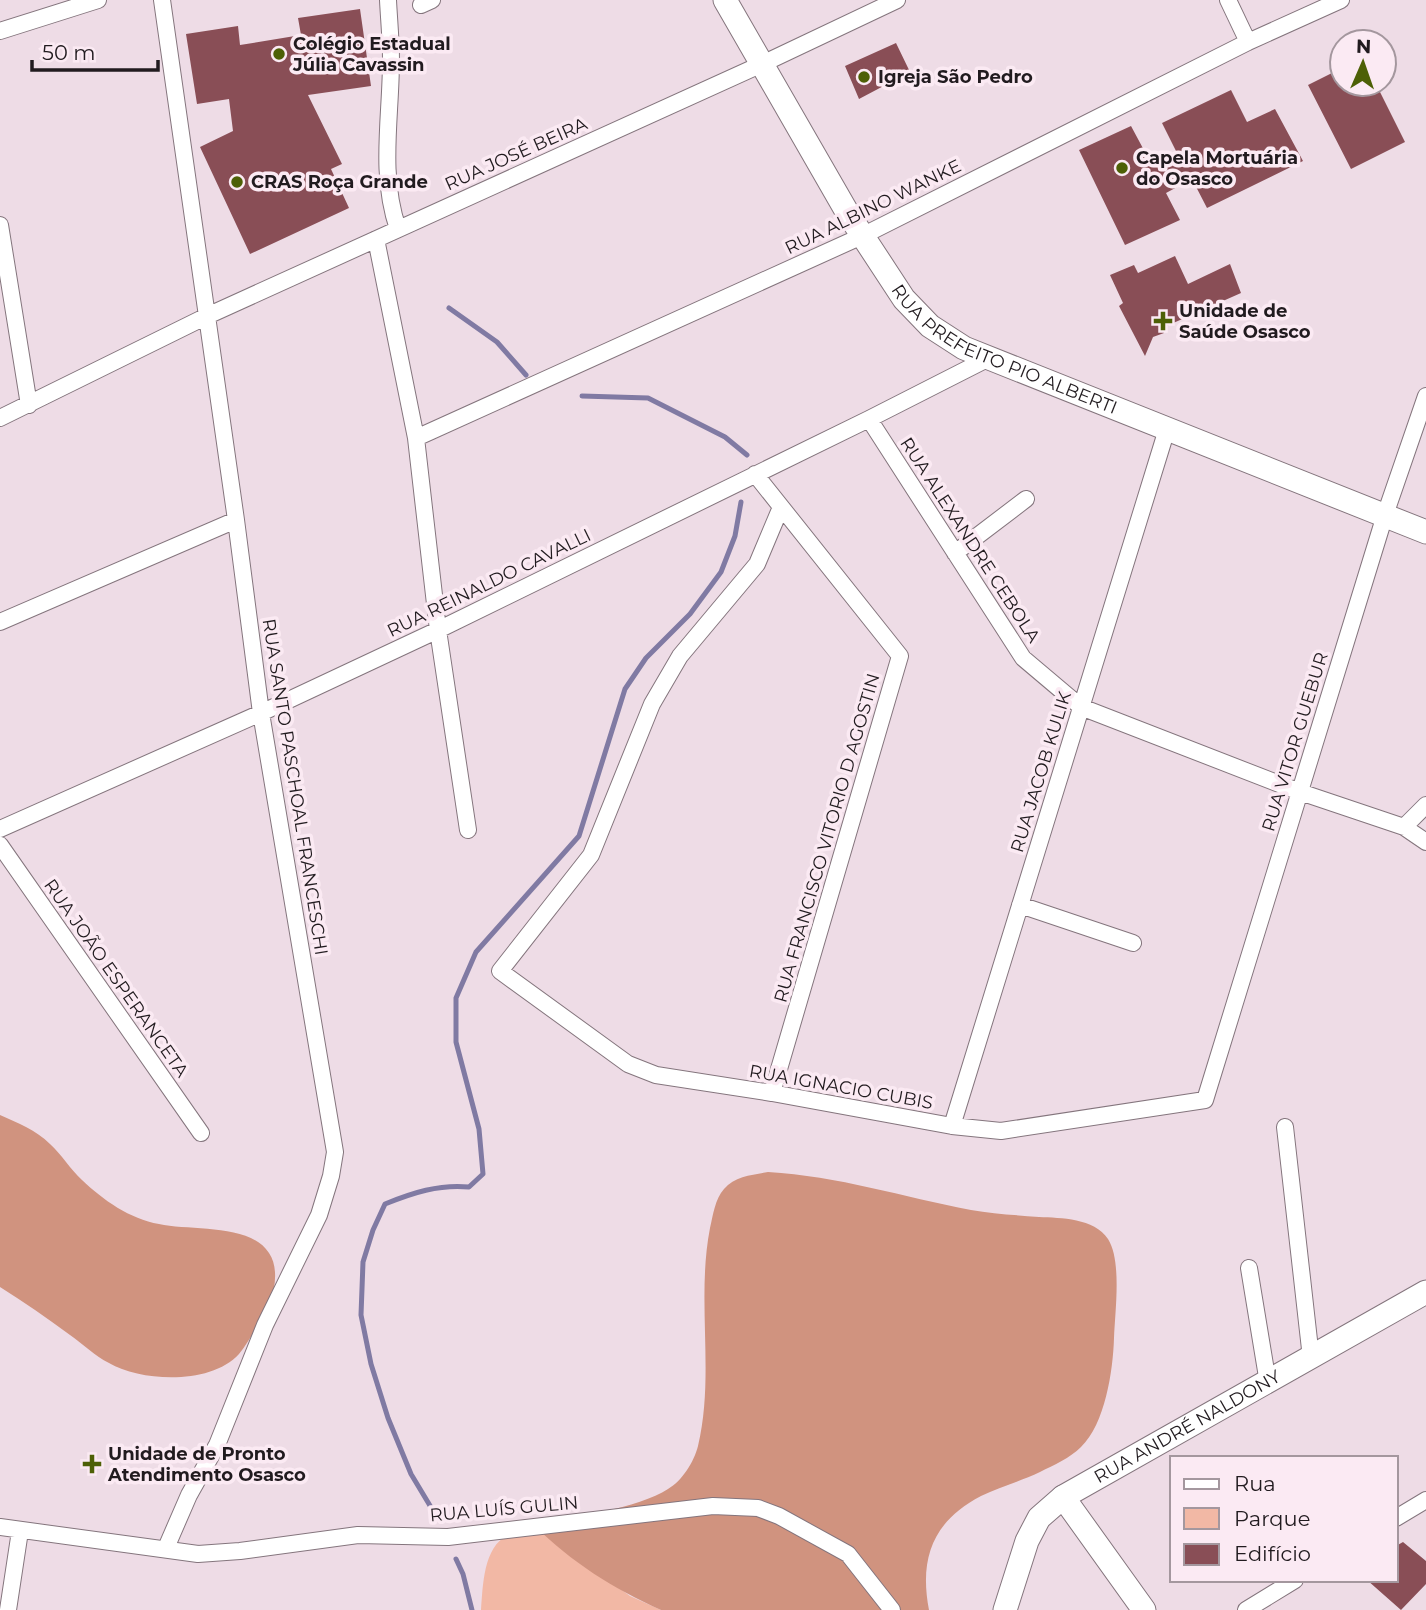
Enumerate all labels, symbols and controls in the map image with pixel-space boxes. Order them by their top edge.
scale bar [32,28,158,72]
north arrow [1328,28,1398,98]
place label: Colégio Estadual Júlia Cavassin [292,33,451,76]
text: N [1355,35,1372,58]
text: 50 m [42,40,96,65]
marker: Colégio Estadual Júlia Cavassin [271,46,287,62]
place label: Igreja São Pedro [878,66,1033,88]
marker: Igreja São Pedro [856,69,872,85]
street label: RUA JOSÉ BEIRA [441,113,591,195]
place label: Capela Mortuária do Osasco [1136,147,1298,190]
street label: RUA ALBINO WANKE [781,155,965,259]
marker: Capela Mortuária do Osasco [1114,160,1130,176]
place label: CRAS Roça Grande [251,171,428,193]
marker: CRAS Roça Grande [229,174,245,190]
street label: RUA PREFEITO PIO ALBERTI [886,280,1120,419]
place label: Unidade de Saúde Osasco [1179,300,1311,343]
marker: Unidade de Saúde Osasco [1153,311,1173,331]
street label: RUA ALEXANDRE CEBOLA [895,433,1045,647]
street label: RUA REINALDO CAVALLI [383,524,595,642]
street label: RUA SANTO PASCHOAL FRANCESCHI [258,617,332,957]
street label: RUA VITOR GUEBUR [1257,650,1333,834]
street label: RUA FRANCISCO VITORIO D AGOSTIN [769,671,885,1005]
street label: RUA JACOB KULIK [1006,689,1076,855]
street label: RUA JOÃO ESPERANCETA [39,875,193,1081]
street label: RUA IGNACIO CUBIS [747,1060,935,1114]
street label: RUA ANDRÉ NALDONY [1090,1365,1285,1488]
place label: Unidade de Pronto Atendimento Osasco [107,1443,306,1486]
marker: Unidade de Pronto Atendimento Osasco [82,1454,102,1474]
legend [1170,1456,1398,1582]
text: Rua [1234,1471,1276,1496]
street label: RUA LUÍS GULIN [429,1492,579,1526]
text: Parque [1234,1506,1310,1531]
text: Edifício [1234,1541,1311,1566]

